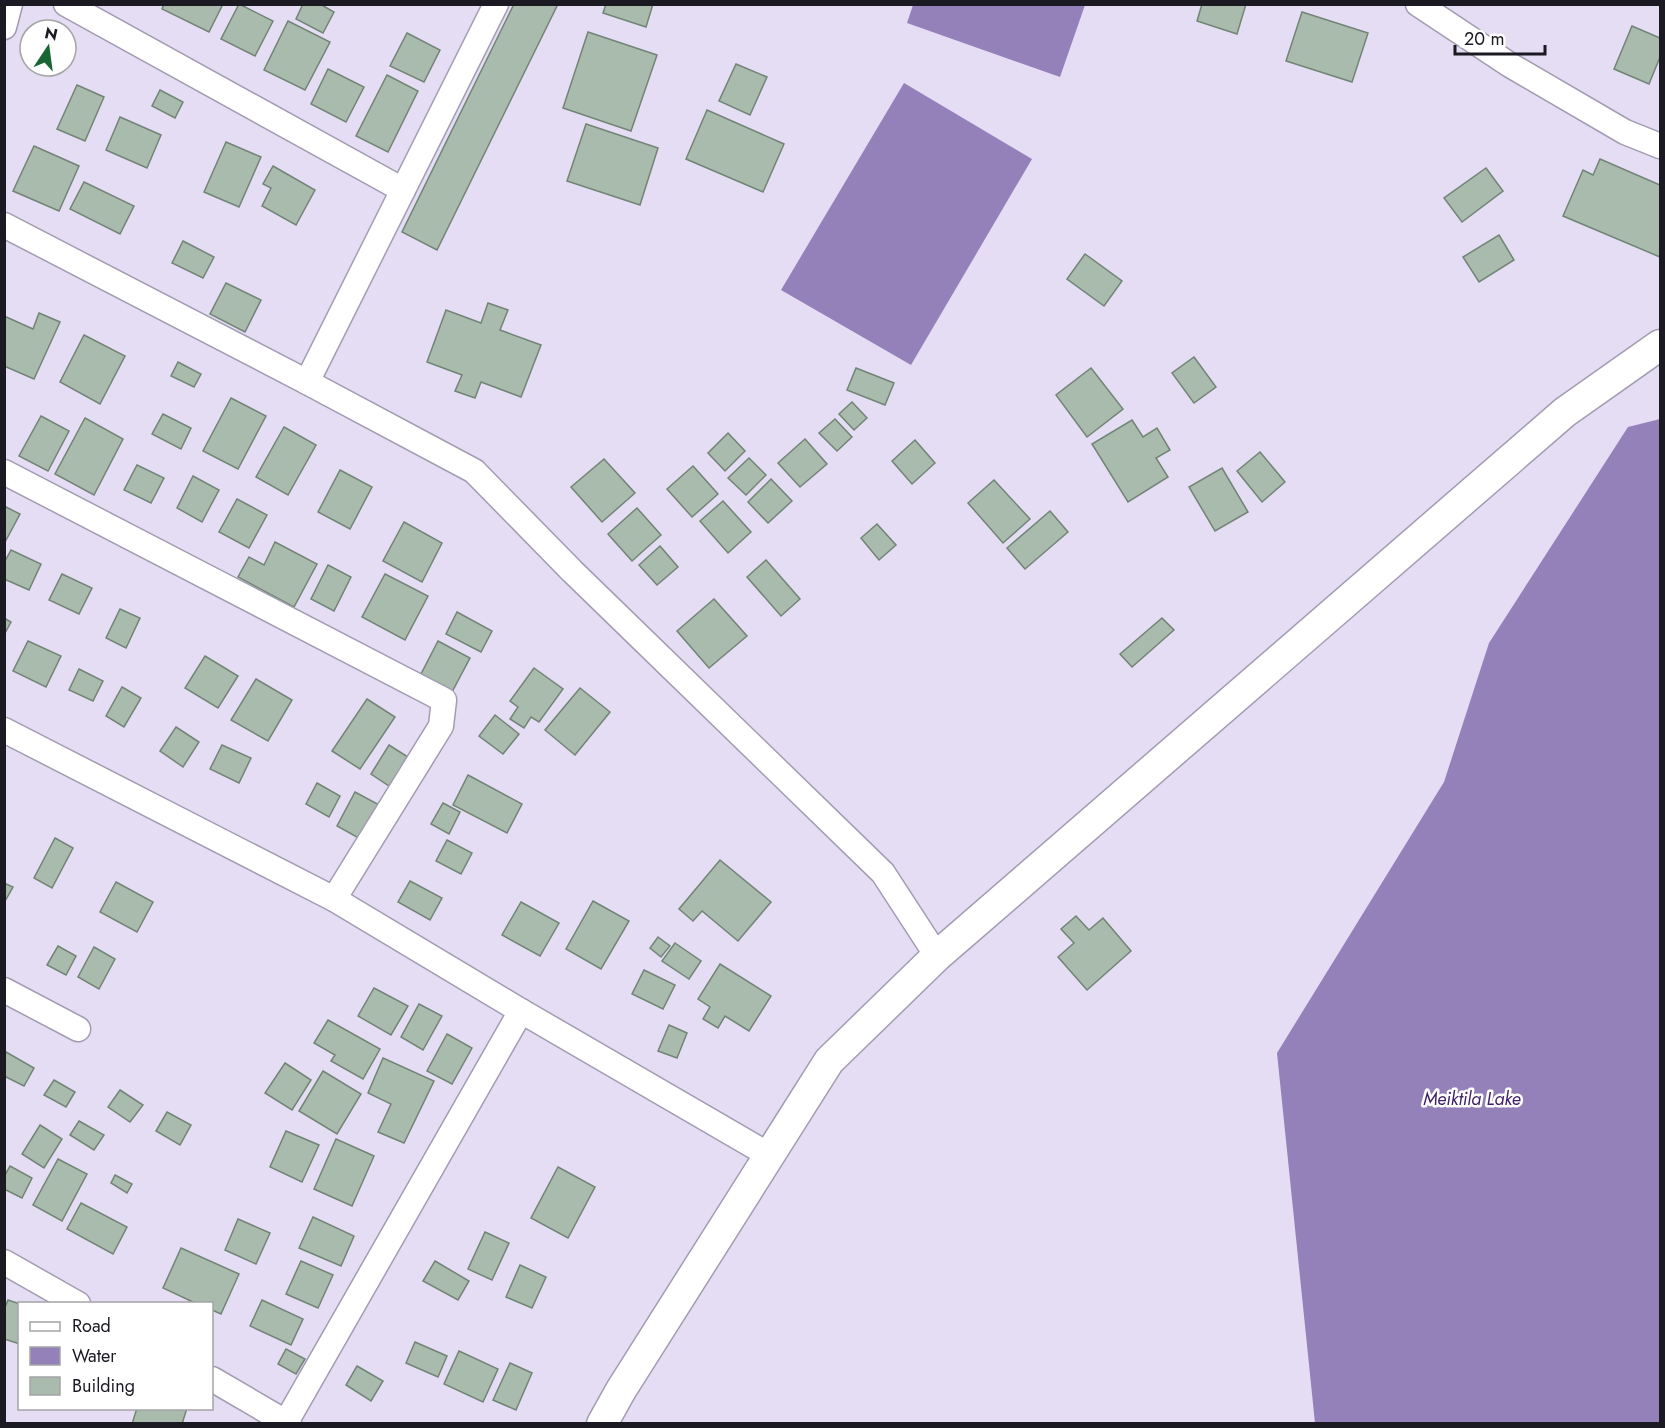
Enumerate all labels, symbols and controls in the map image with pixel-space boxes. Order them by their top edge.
north arrow [18,18,78,78]
scale bar [1455,18,1545,56]
text: N [42,21,60,47]
text: 20 m [1464,26,1504,52]
water label: Meiktila Lake [1423,1086,1521,1112]
legend [18,1302,213,1410]
text: Road [72,1313,111,1339]
text: Water [72,1343,117,1369]
text: Building [72,1373,135,1399]

